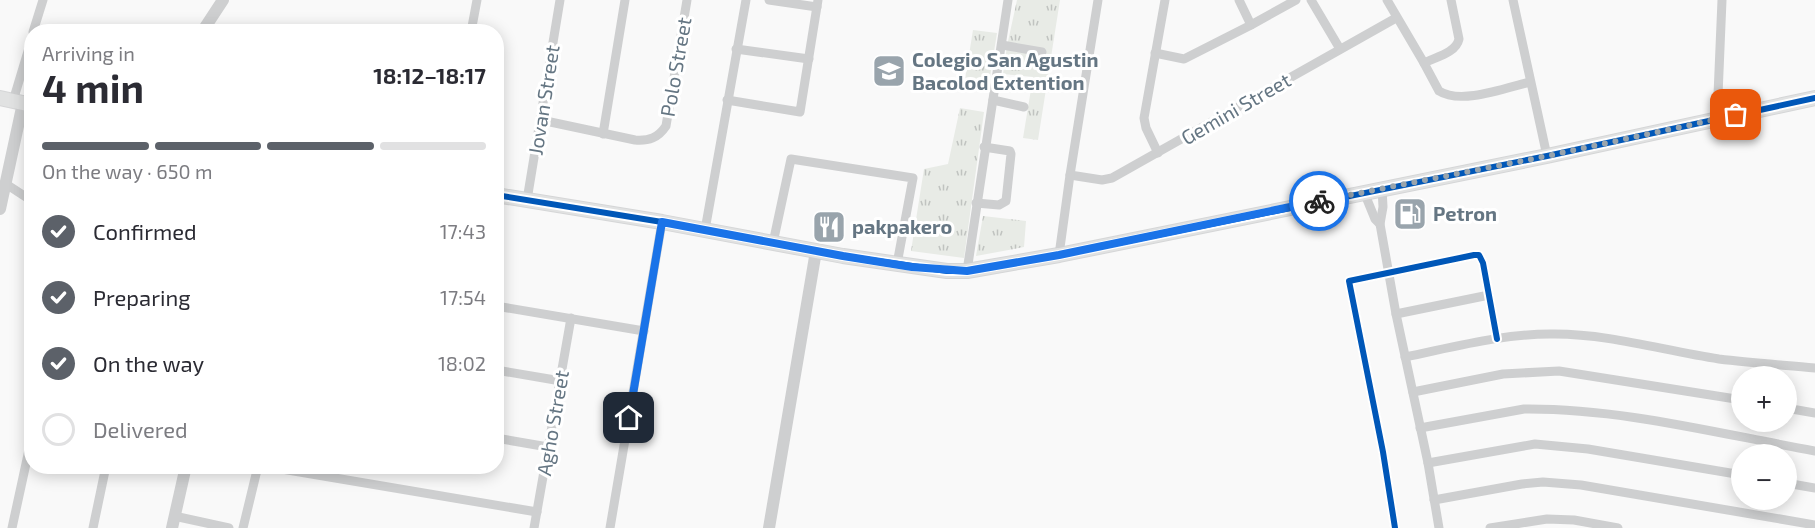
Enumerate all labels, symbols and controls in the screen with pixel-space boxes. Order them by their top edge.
street label: Polo Street [654,15,696,118]
text: Arriving in [42,41,135,65]
street label: Jovan Street [522,43,564,157]
place label: Colegio San Agustin Bacolod Extention [912,47,1099,94]
school or university icon: Colegio San Agustin Bacolod Extention [871,53,907,89]
text: 18:12–18:17 [373,62,486,88]
text: 4 min [42,64,144,111]
street label: Gemini Street [1176,67,1295,149]
pin [1710,89,1761,140]
icon: bag [1719,98,1752,131]
text: On the way · 650 m [42,159,213,183]
courier [1289,171,1349,231]
icon: bike [1303,185,1336,218]
fuel station icon: Petron [1392,196,1428,232]
place label: Petron [1433,201,1497,225]
restaurant icon: pakpakero [811,209,847,245]
place label: pakpakero [852,214,952,238]
icon: check [42,215,75,248]
text: Confirmed [93,218,197,244]
text: 17:43 [440,219,486,243]
icon: check [42,281,75,314]
text: Preparing [93,284,191,310]
text: 17:54 [440,285,486,309]
icon: check [42,347,75,380]
text: On the way [93,350,204,376]
text: 18:02 [438,351,486,375]
map controls [1731,366,1797,510]
button: + [1731,366,1797,432]
street label: Agho Street [531,368,573,477]
pin [603,392,654,443]
icon: home [612,401,645,434]
text: Delivered [93,416,188,442]
button: − [1731,444,1797,510]

